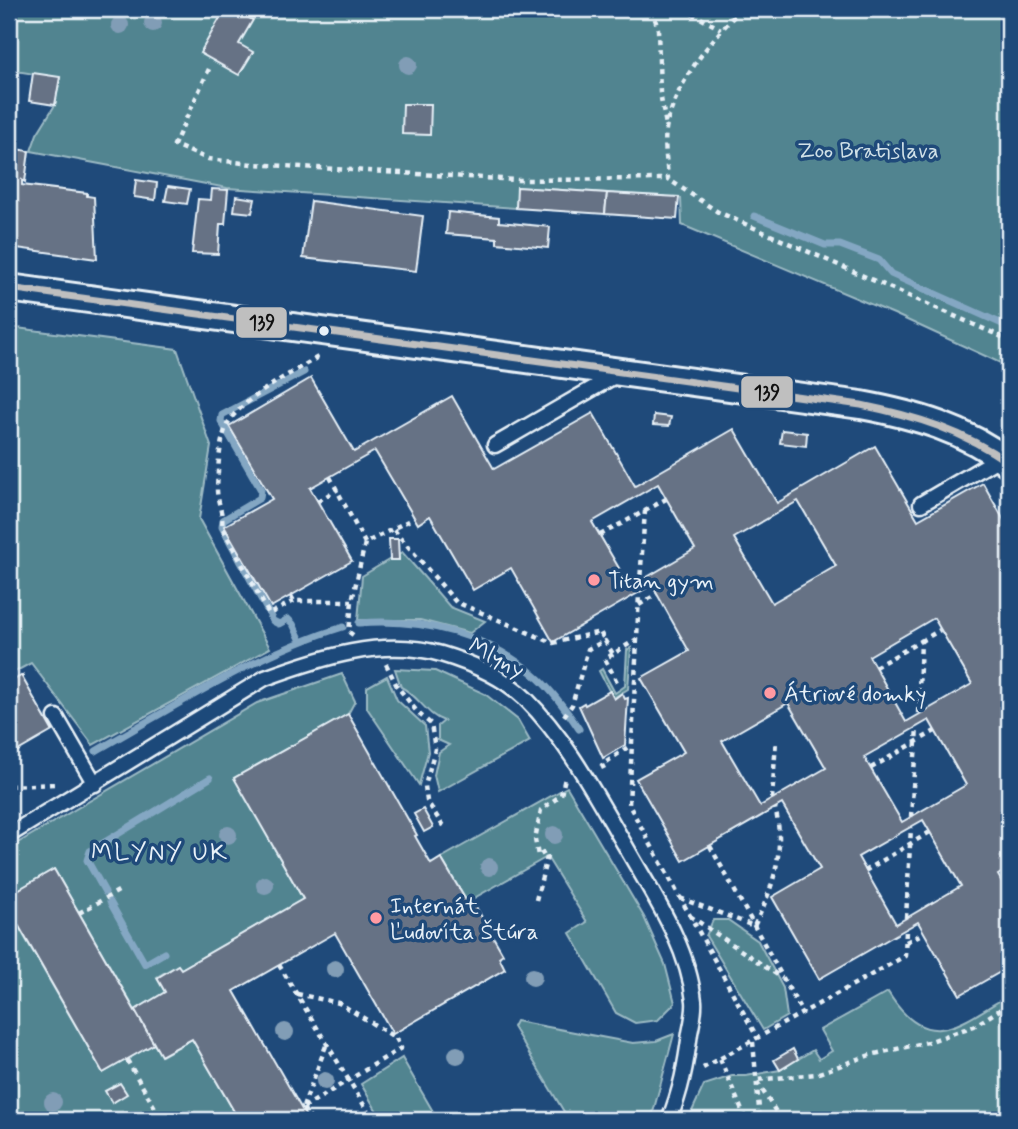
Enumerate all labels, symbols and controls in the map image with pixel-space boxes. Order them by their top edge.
park label: Zoo Bratislava [797,137,939,167]
line badge: 139 [235,306,288,339]
text: 139 [249,311,275,336]
unlabelled marker [317,324,331,338]
line badge: 139 [740,375,794,409]
text: 139 [754,381,780,406]
place label: Titan gym [608,567,714,597]
marker: Titan gym [586,572,602,588]
street label: Mlyny [463,631,529,686]
place label: Átriové domky [784,680,926,710]
marker: Átriové domky [762,685,778,701]
district label: MLYNY UK [91,838,229,869]
place label: Internát Ľudovíta Štúra [390,892,539,948]
marker: Internát Ľudovíta Štúra [368,910,384,926]

